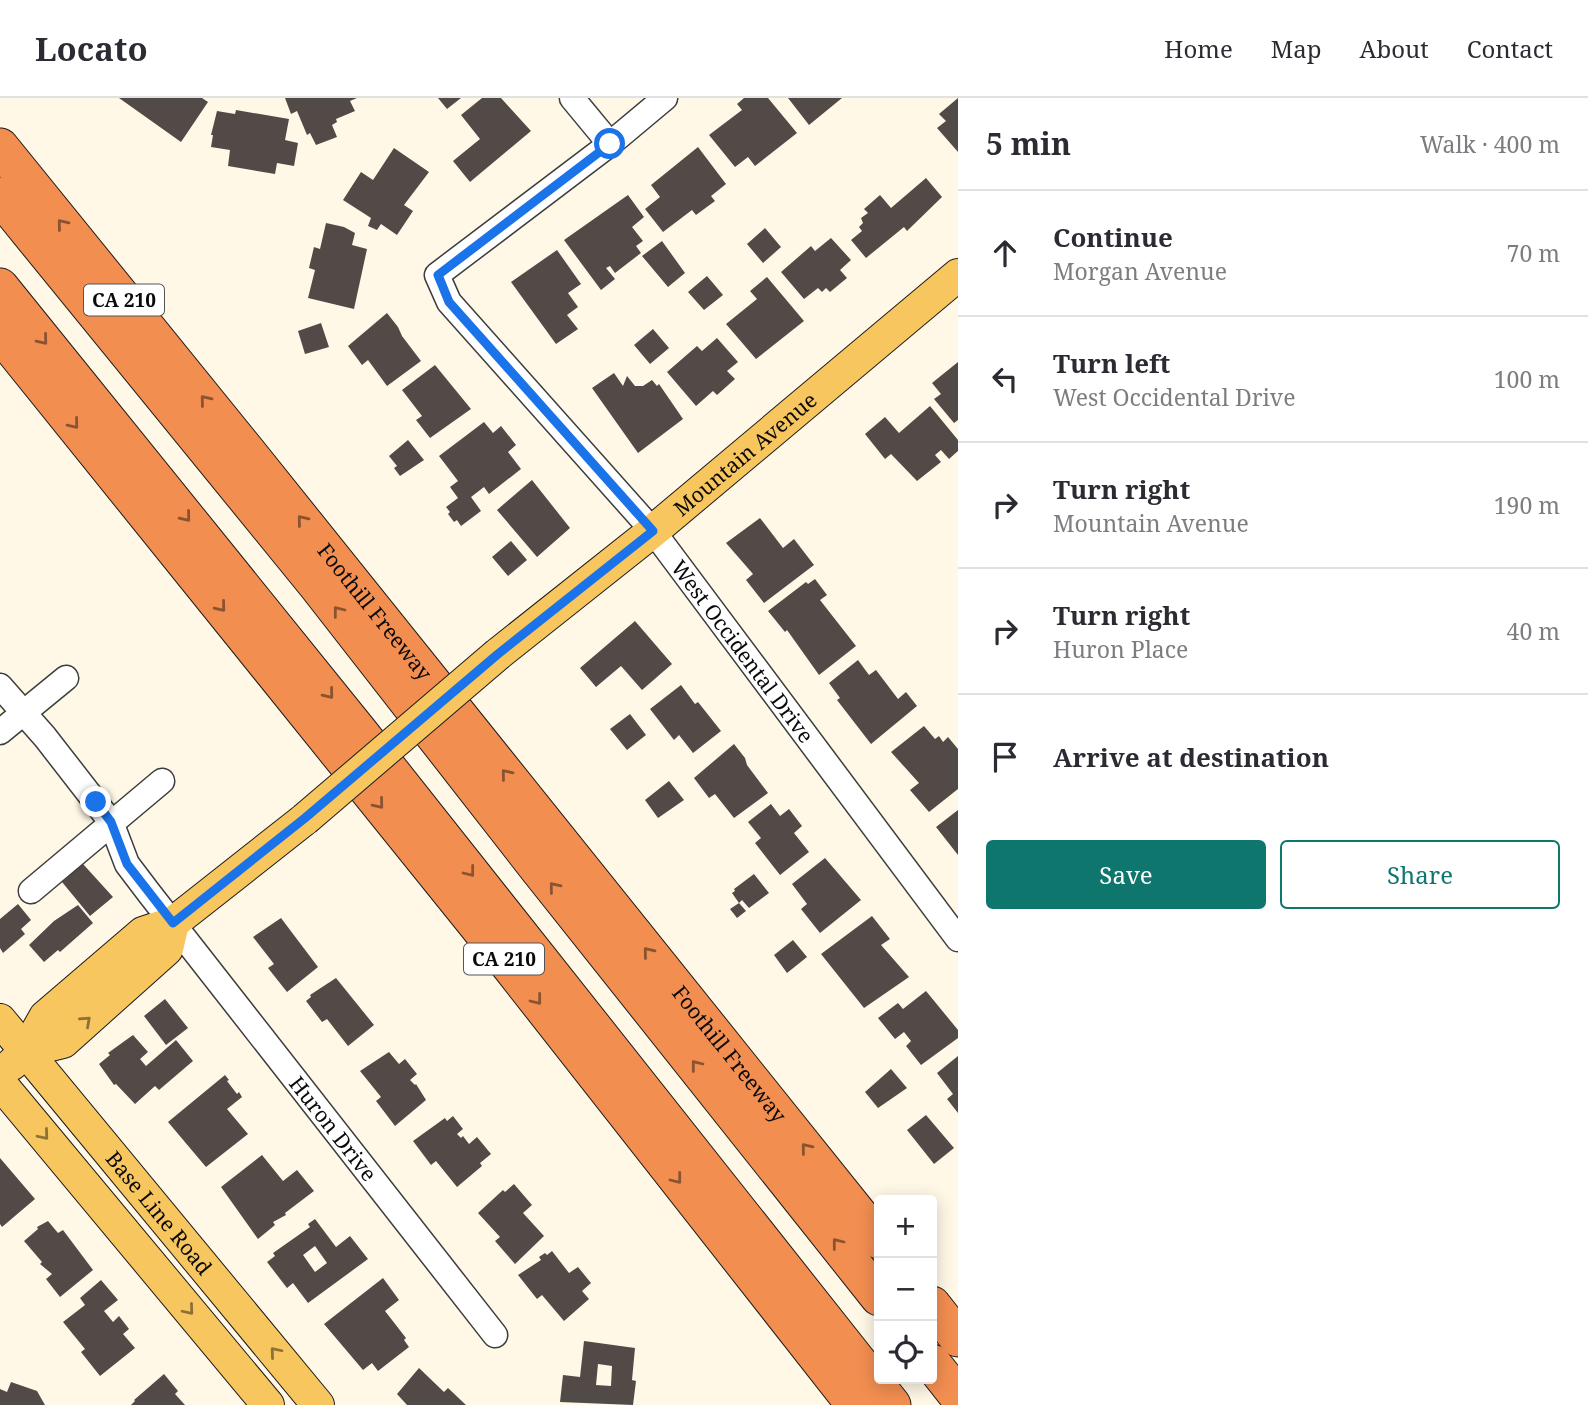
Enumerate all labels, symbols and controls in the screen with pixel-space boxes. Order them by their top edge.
text: Locato [35,26,148,71]
text: Home [1164,32,1233,65]
text: Map [1271,32,1322,65]
text: About [1360,32,1429,65]
text: Contact [1467,32,1553,65]
text: 5 min [986,123,1071,164]
route start [594,128,625,159]
text: Walk · 400 m [1420,128,1560,160]
one-way arrow [58,219,70,232]
text: Continue [1053,219,1173,255]
icon: ahead [986,234,1024,272]
text: 70 m [1507,237,1560,269]
text: Morgan Avenue [1053,255,1227,287]
road number: CA 210 [84,284,164,316]
one-way arrow [35,331,47,344]
text: Turn left [1053,345,1170,381]
icon: left [986,360,1024,398]
text: 100 m [1494,363,1560,395]
text: West Occidental Drive [1053,381,1295,413]
street label: Mountain Avenue [668,386,822,522]
one-way arrow [201,396,214,408]
one-way arrow [65,417,78,429]
text: Turn right [1053,471,1190,507]
icon: right [986,486,1024,524]
text: 190 m [1494,489,1560,521]
text: Mountain Avenue [1053,507,1249,539]
one-way arrow [177,509,190,521]
one-way arrow [298,516,311,528]
street label: Foothill Freeway [312,537,439,686]
street label: West Occidental Drive [665,554,820,748]
text: Turn right [1053,597,1190,633]
one-way arrow [213,599,226,612]
one-way arrow [334,607,346,620]
icon: right [986,612,1024,650]
text: 40 m [1507,615,1560,647]
text: Huron Place [1053,633,1188,665]
one-way arrow [320,686,333,698]
icon: arrive [986,738,1024,776]
text: Arrive at destination [1053,739,1329,775]
one-way arrow [502,769,515,782]
route end [80,786,111,817]
one-way arrow [371,795,383,808]
button: Save [986,840,1266,909]
button: Share [1280,840,1560,909]
one-way arrow [462,864,474,877]
one-way arrow [549,883,562,895]
road number: CA 210 [464,944,544,974]
one-way arrow [644,947,657,959]
street label: Foothill Freeway [666,980,793,1128]
one-way arrow [528,993,541,1005]
one-way arrow [77,1017,90,1029]
one-way arrow [692,1060,704,1073]
street label: Huron Drive [283,1070,383,1187]
one-way arrow [35,1128,48,1140]
one-way arrow [802,1144,814,1157]
street label: Base Line Road [100,1145,219,1281]
one-way arrow [669,1171,682,1184]
map controls [874,1195,937,1384]
button: + [874,1195,937,1258]
one-way arrow [833,1238,846,1251]
button: − [874,1258,937,1321]
one-way arrow [181,1302,193,1315]
button: locate [874,1321,937,1384]
one-way arrow [271,1348,283,1361]

